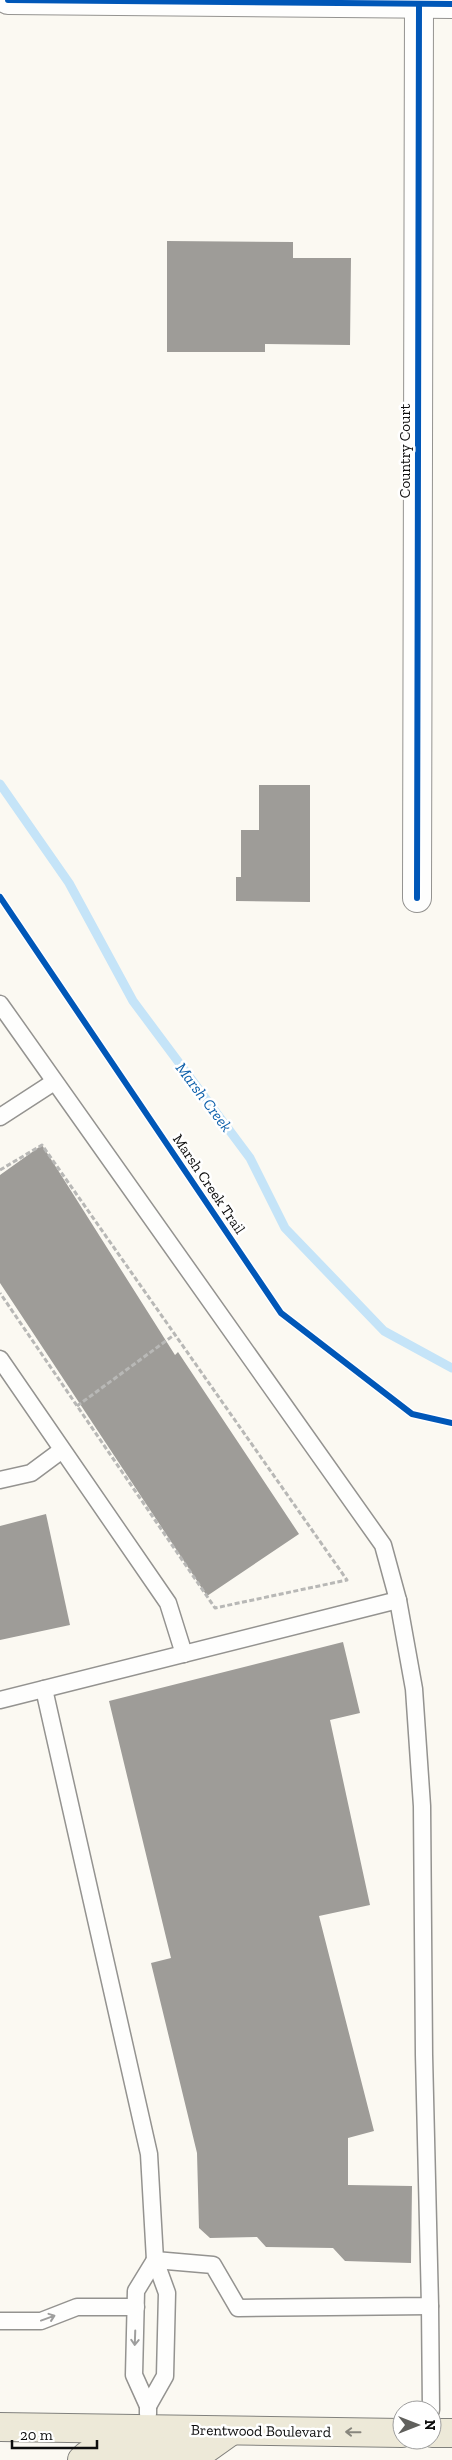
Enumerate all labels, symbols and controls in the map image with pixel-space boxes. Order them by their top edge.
street label: Country Court [396,403,414,498]
water label: Marsh Creek [172,1059,236,1135]
street label: Marsh Creek Trail [169,1131,249,1237]
one-way arrow [40,2313,55,2322]
one-way arrow [130,2330,140,2346]
north arrow [392,2400,442,2450]
scale bar [12,2418,98,2450]
text: N [421,2420,438,2431]
street label: Brentwood Boulevard [191,2421,332,2441]
text: 20 m [20,2426,53,2444]
one-way arrow [346,2427,362,2437]

